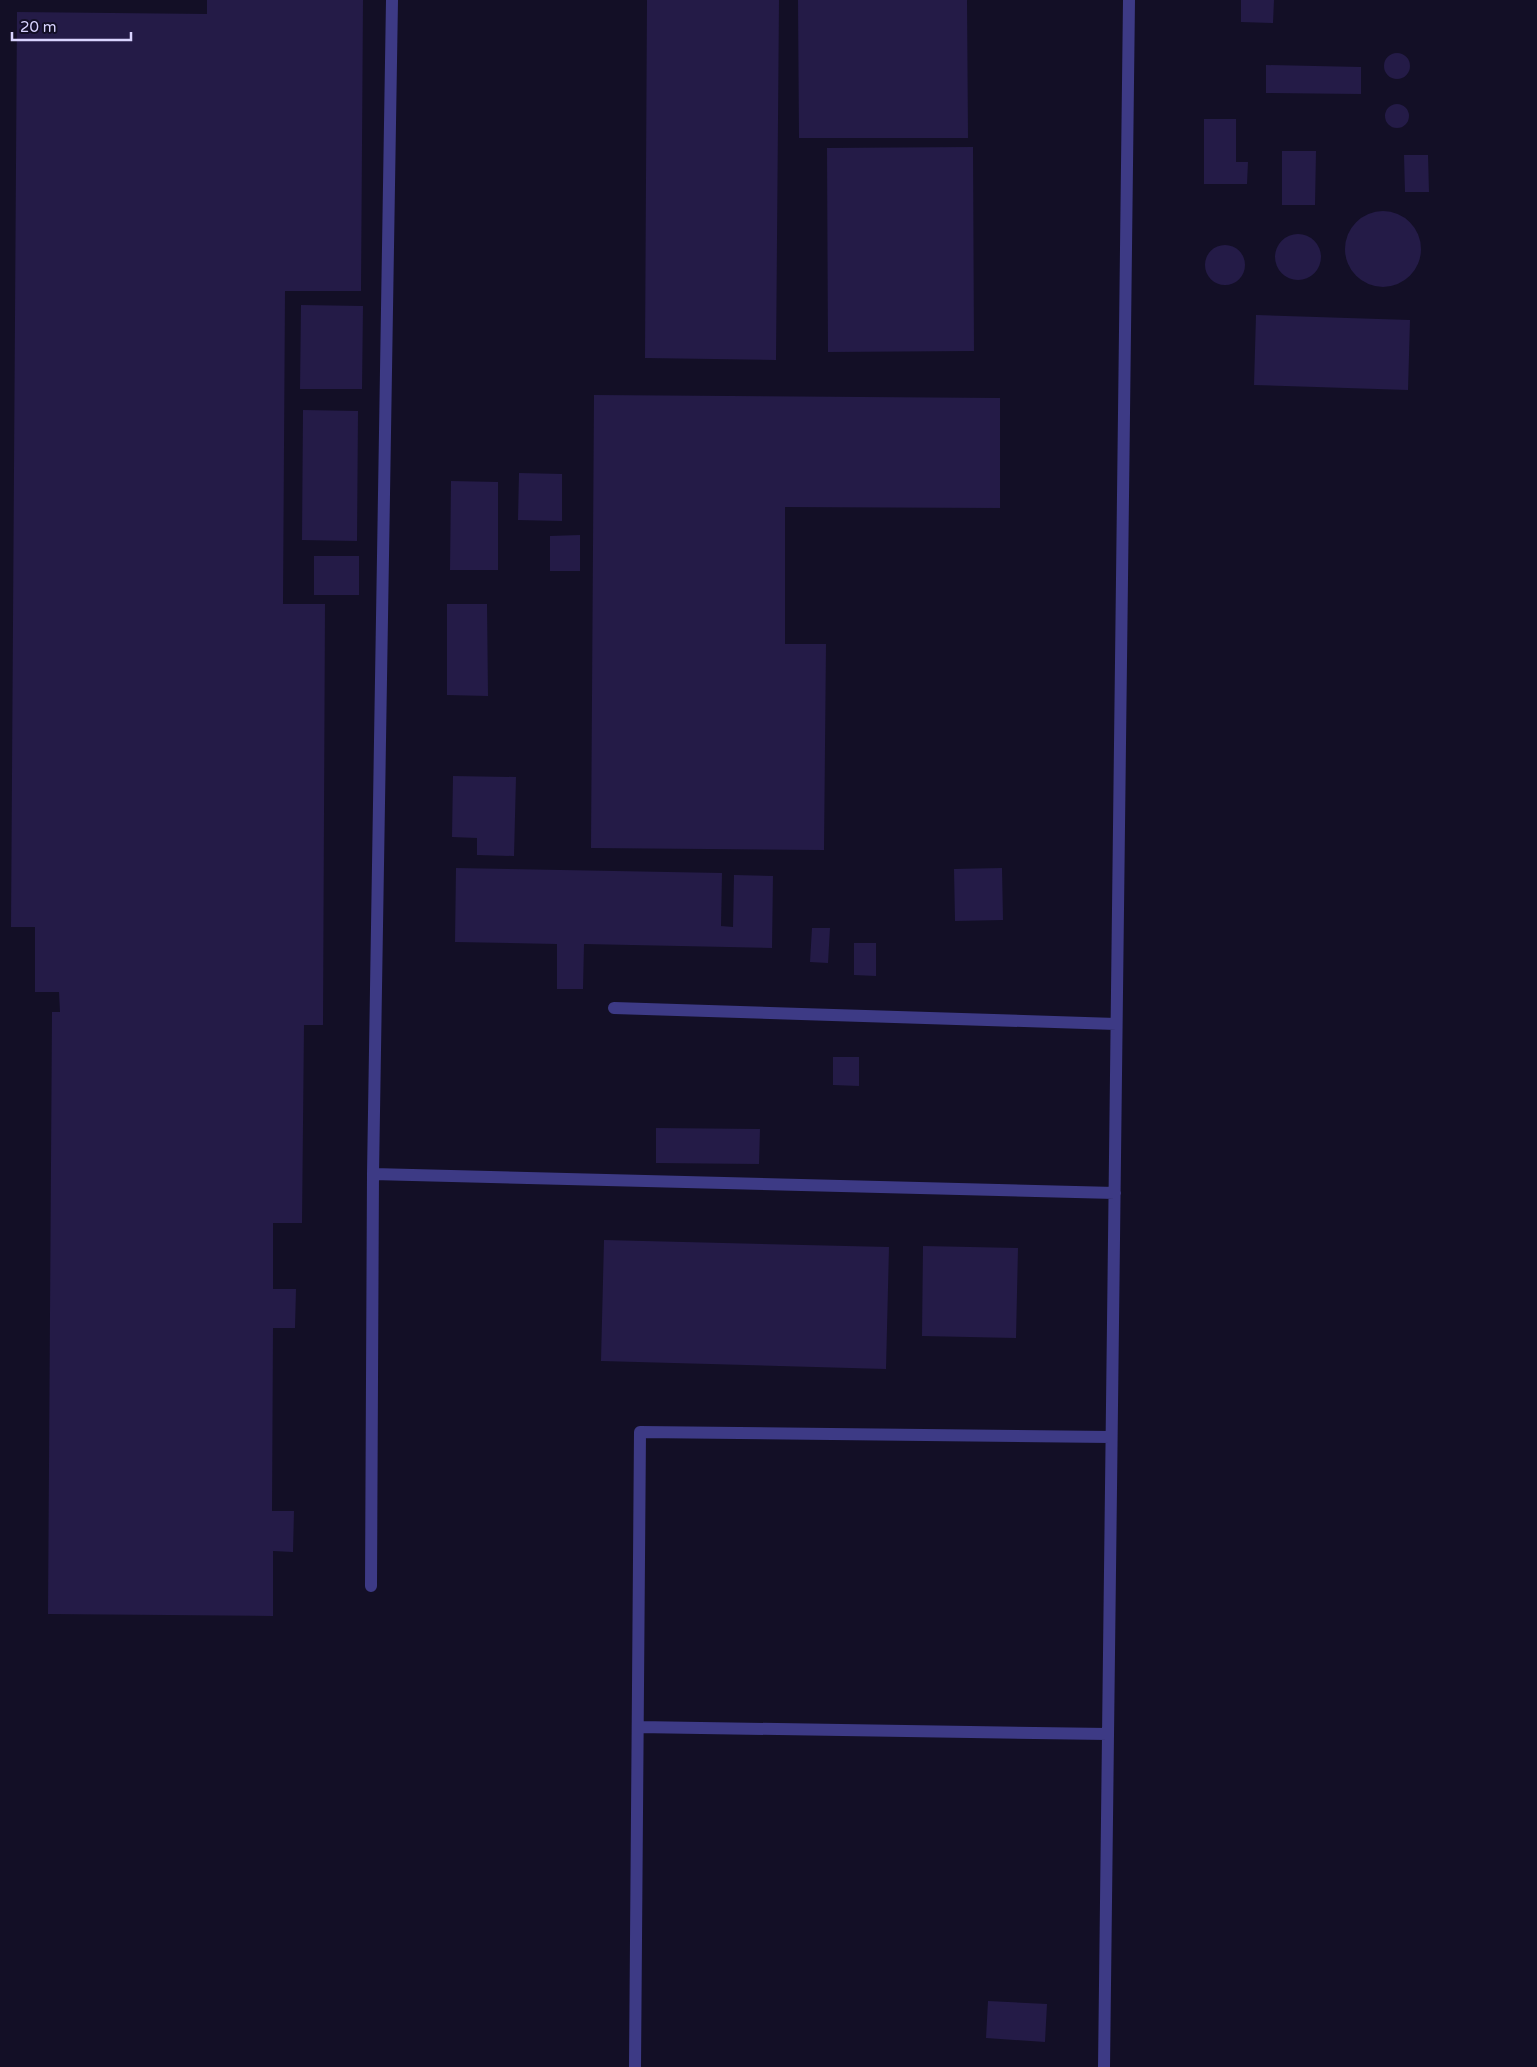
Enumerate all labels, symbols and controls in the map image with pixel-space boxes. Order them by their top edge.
scale bar [12,10,131,42]
text: 20 m [20,18,57,36]

